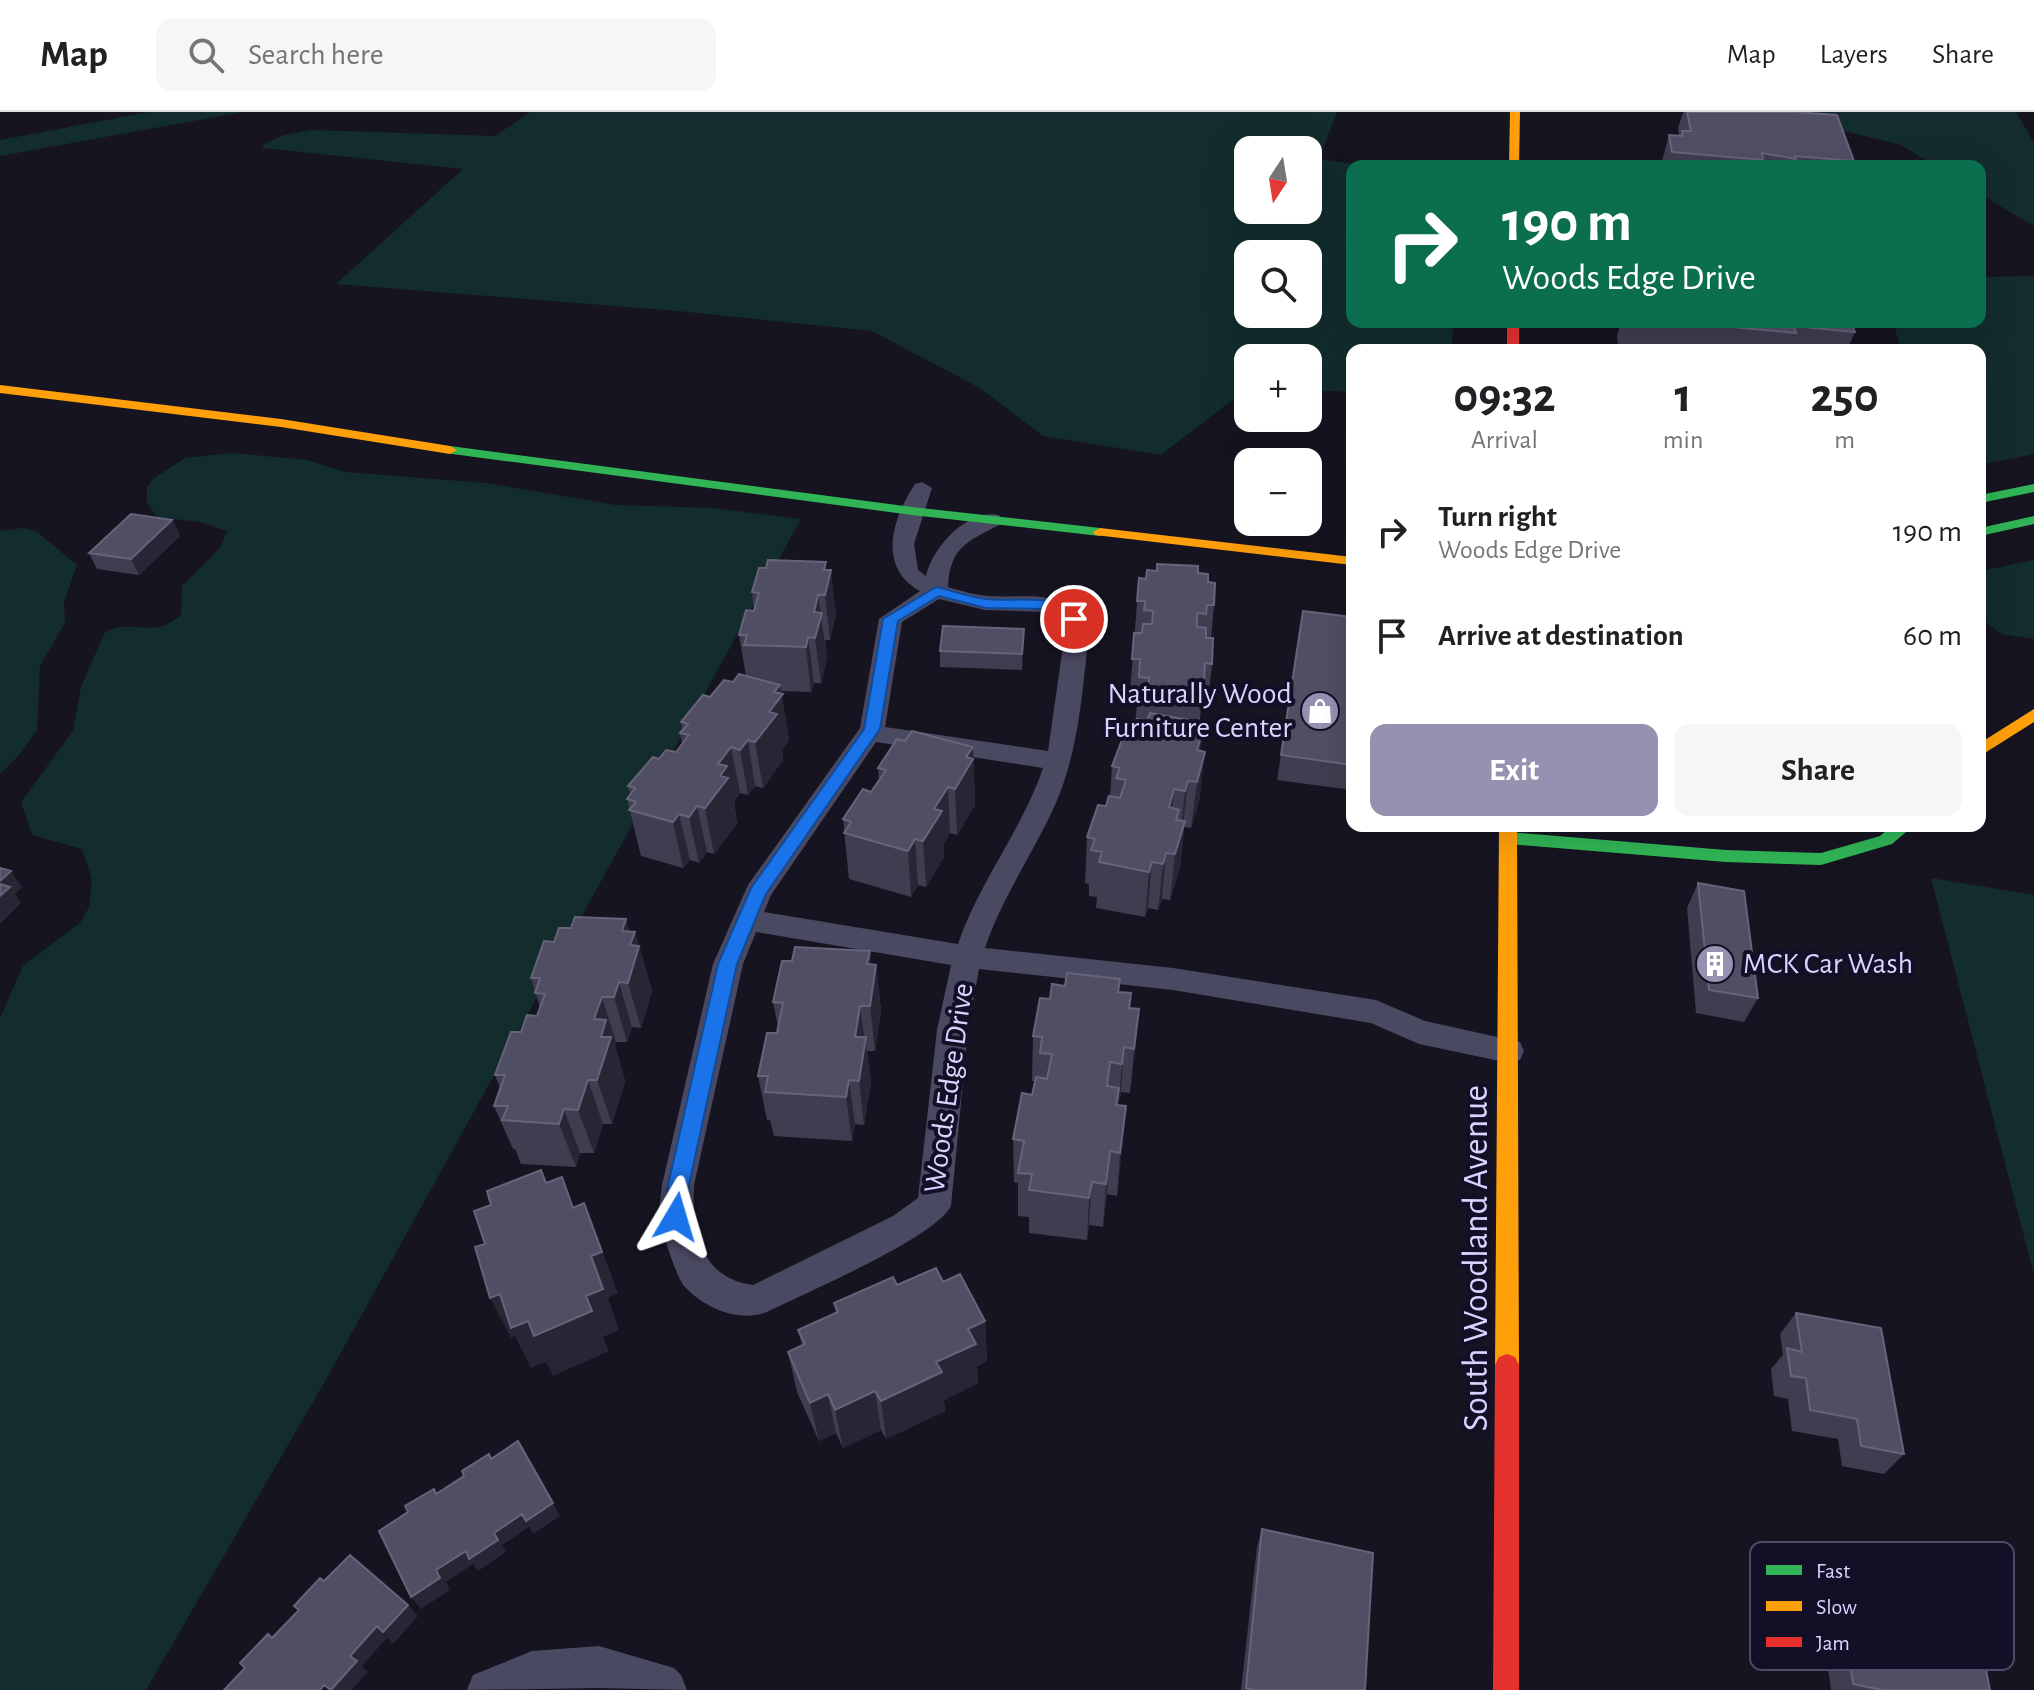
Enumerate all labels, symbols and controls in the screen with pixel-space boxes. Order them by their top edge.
search box [156,19,716,91]
icon: search [184,33,228,77]
text: Map [40,36,108,74]
text: Search here [248,40,384,70]
text: Map [1727,41,1776,69]
text: Layers [1820,41,1888,69]
text: Share [1932,41,1994,69]
north arrow [1234,136,1322,224]
map controls [1234,136,1322,536]
icon: right [1370,192,1474,296]
text: 190 m [1502,195,1632,251]
button: search [1234,240,1322,328]
text: Woods Edge Drive [1502,260,1756,296]
button: + [1234,344,1322,432]
text: 09:32 [1453,373,1556,421]
text: 1 [1674,373,1692,421]
text: 250 [1810,373,1879,421]
text: Arrival [1471,427,1538,453]
text: min [1663,427,1703,453]
text: m [1834,427,1855,453]
button: − [1234,448,1322,536]
text: Turn right [1438,502,1557,532]
icon: right [1370,510,1414,554]
text: 190 m [1893,517,1962,547]
text: Woods Edge Drive [1438,537,1621,563]
pin [1040,585,1108,653]
icon: arrive [1052,597,1096,641]
icon: arrive [1370,614,1414,658]
text: Arrive at destination [1438,621,1684,651]
text: 60 m [1903,621,1962,651]
place label: Naturally Wood Furniture Center [1103,679,1292,743]
shop icon: Naturally Wood Furniture Center [1299,690,1341,732]
button: Exit [1370,724,1658,816]
button: Share [1674,724,1962,816]
building icon: MCK Car Wash [1694,943,1736,985]
place label: MCK Car Wash [1743,949,1913,979]
street label: Woods Edge Drive [919,981,979,1195]
street label: South Woodland Avenue [1458,1085,1494,1431]
position arrow [634,1175,718,1259]
legend [1750,1542,2014,1670]
text: Fast [1816,1560,1850,1582]
text: Slow [1816,1596,1857,1618]
text: Jam [1816,1632,1850,1654]

